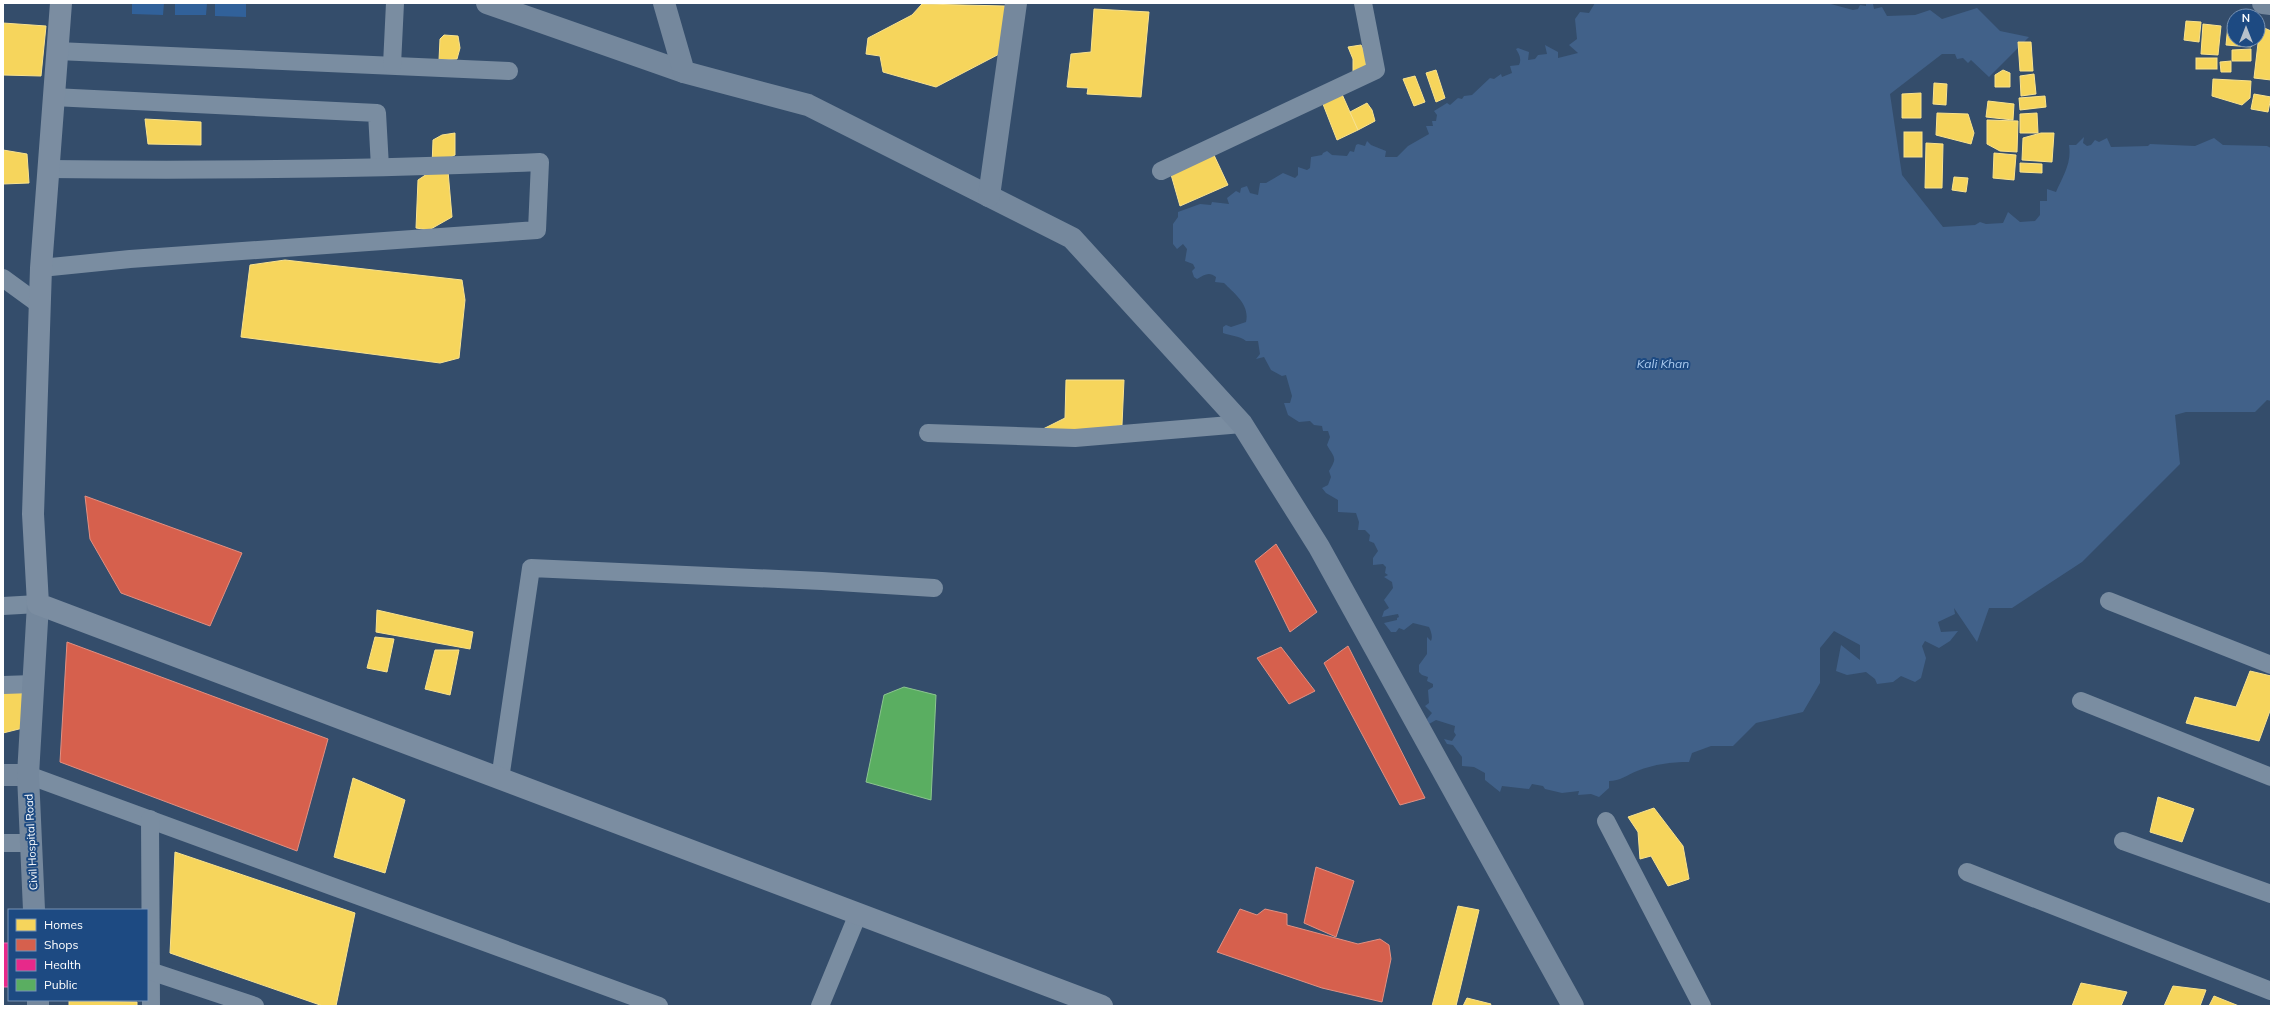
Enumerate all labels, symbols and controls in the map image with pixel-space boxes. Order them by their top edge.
north arrow [2226,8,2266,48]
text: N [2242,11,2250,25]
water label: Kali Khan [1637,356,1689,371]
street label: Civil Hospital Road [21,794,41,890]
legend [8,909,148,1001]
text: Homes [44,917,83,932]
text: Shops [44,937,79,952]
text: Health [44,957,81,972]
text: Public [44,977,78,992]

